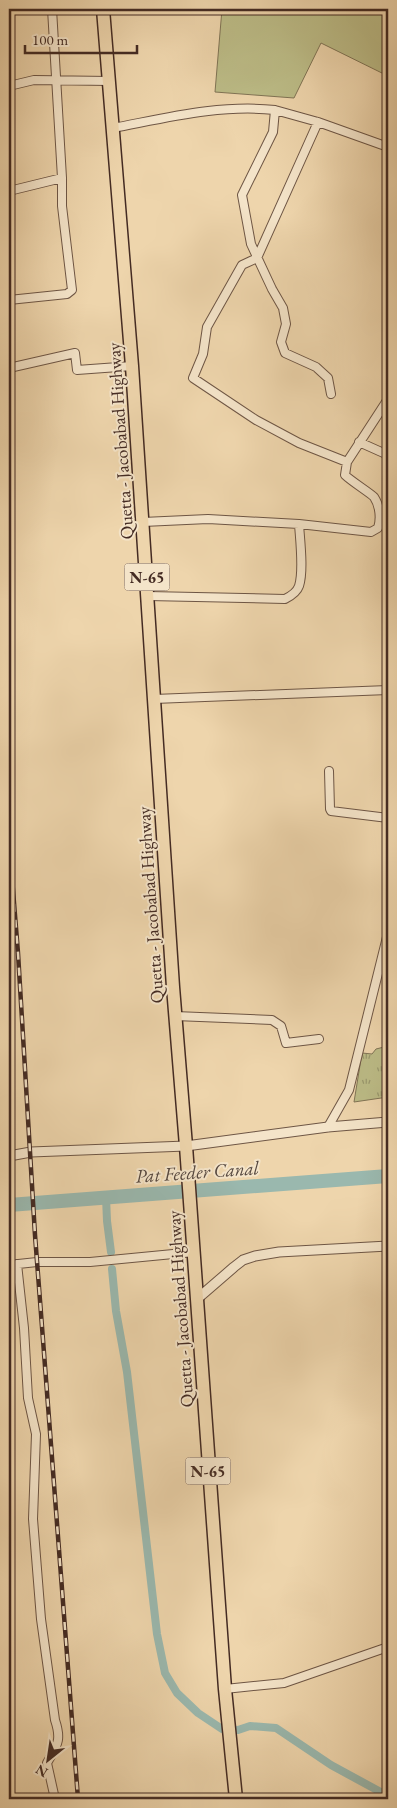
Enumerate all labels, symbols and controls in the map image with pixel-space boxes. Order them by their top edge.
scale bar [25,22,138,54]
text: 100 m [32,30,69,49]
street label: Quetta - Jacobabad Highway [102,342,138,540]
road number: N-65 [124,564,170,590]
street label: Quetta - Jacobabad Highway [132,806,168,1004]
water label: Pat Feeder Canal [134,1155,260,1189]
street label: Quetta - Jacobabad Highway [162,1210,198,1408]
road number: N-65 [186,1458,230,1484]
north arrow [22,1736,72,1786]
text: N [32,1760,51,1782]

